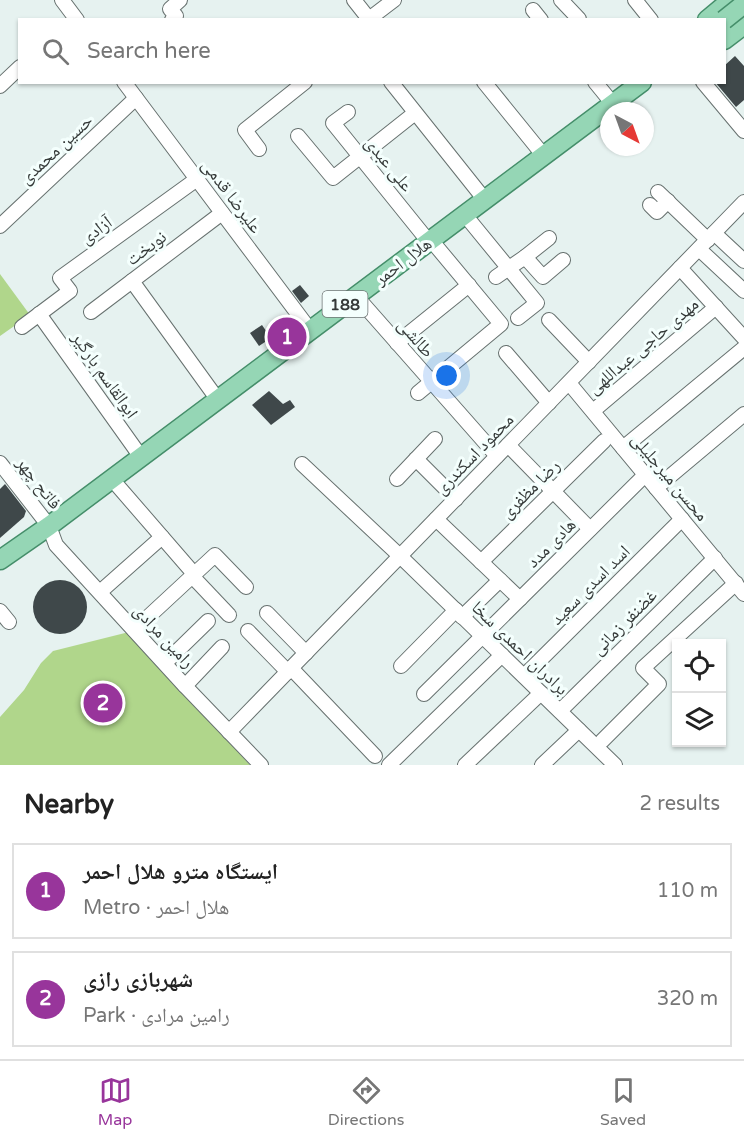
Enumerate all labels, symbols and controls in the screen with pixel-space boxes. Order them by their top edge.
search box [18,18,726,84]
icon: search [39,35,72,68]
text: Search here [87,38,211,64]
north arrow [600,102,654,156]
street label: حسین محمدی [15,109,97,189]
street label: علی عبدی [360,132,418,196]
street label: علیرضا قدمی [197,155,267,237]
street label: آزادی [76,211,117,249]
street label: نوبخت [121,226,171,270]
street label: هلال احمر [369,232,436,290]
road number: 188 [322,291,368,317]
street label: مهدی حاجی عبداللهی [583,293,703,399]
pin: 1 [268,314,306,360]
street label: طالشی [393,314,439,362]
street label: ابوالقاسم بارگیر [66,327,143,423]
your location [432,361,461,390]
street label: محمود اسکندری [430,409,518,499]
street label: محسن میرجلیلی [627,428,713,526]
street label: فاتح چهر [10,452,66,514]
street label: رضا مظفری [496,455,564,523]
street label: هادی مدد [522,514,580,572]
street label: اسد اسدی سعید [545,540,635,630]
street label: غضنفر زمانی [586,584,662,660]
street label: برادران احمدی سخا [467,596,573,700]
street label: رامین مرادی [129,599,199,673]
map controls [672,639,726,747]
button: locate [672,639,726,693]
pin: 2 [84,680,122,726]
button: layers [672,693,726,747]
text: Nearby [24,789,114,820]
text: 2 results [640,792,720,816]
text: ایستگاه مترو هلال احمر [83,859,278,885]
text: 1 [39,879,52,903]
text: 110 m [657,879,718,903]
text: Metro · هلال احمر [83,896,229,920]
text: شهربازی رازی [83,967,193,993]
text: 2 [39,987,52,1011]
text: 320 m [657,987,718,1011]
text: Park · رامین مرادی [83,1004,230,1028]
tab: Map [98,1074,132,1130]
tab: Directions [328,1074,404,1130]
tab: Saved [600,1074,646,1130]

